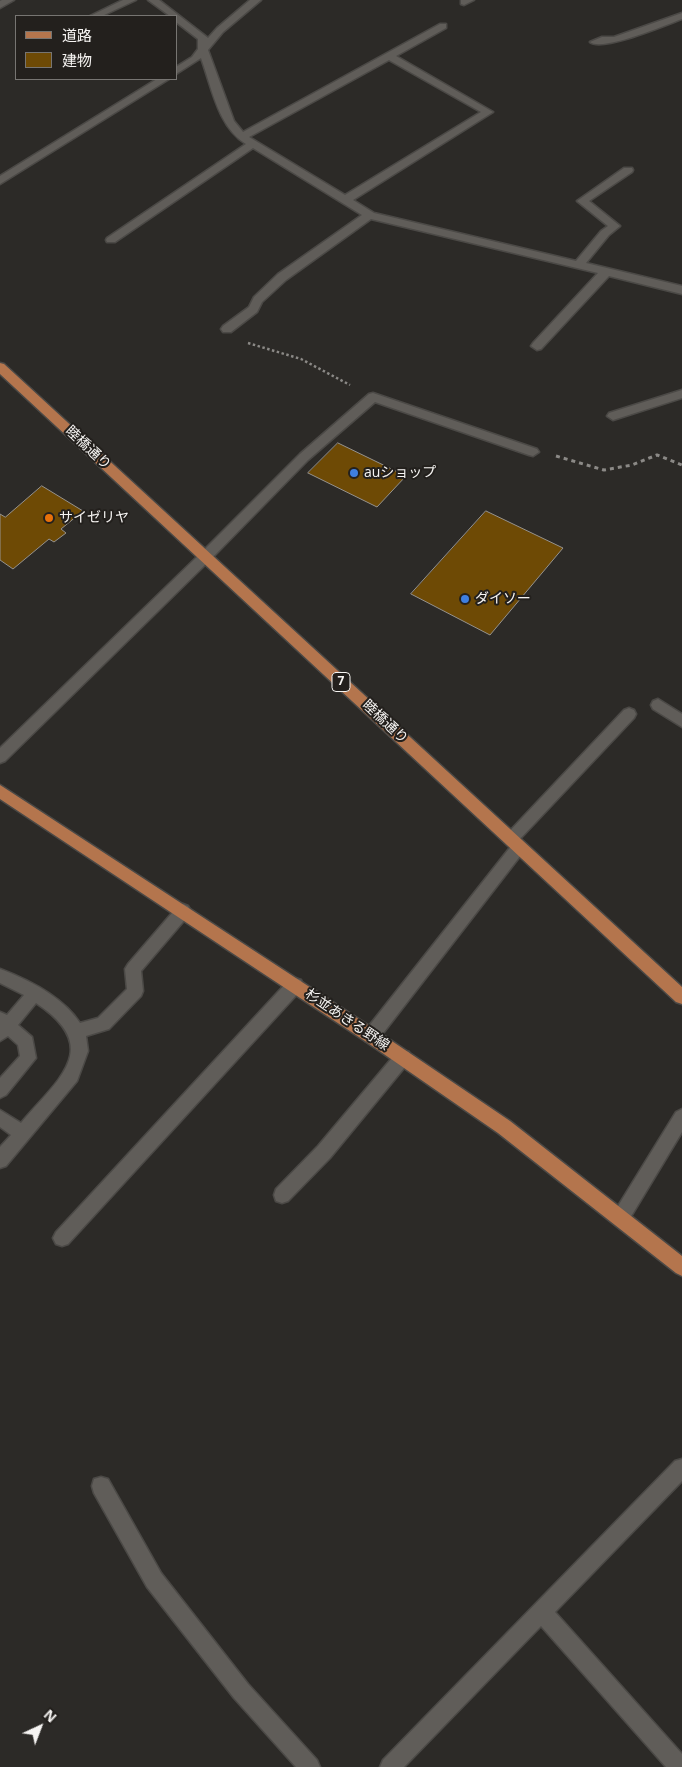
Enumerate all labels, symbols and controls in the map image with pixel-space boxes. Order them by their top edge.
legend [15,15,178,80]
text: 道路 [62,25,92,45]
text: 建物 [62,50,92,70]
street label: 睦橋通り [62,423,114,473]
place label: auショップ [364,465,436,481]
marker: auショップ [348,467,360,479]
place label: サイゼリヤ [59,510,129,526]
marker: サイゼリヤ [43,512,55,524]
place label: ダイソー [475,591,531,607]
marker: ダイソー [459,593,471,605]
road number: 7 [332,672,350,692]
street label: 睦橋通り [359,697,411,747]
street label: 杉並あきる野線 [302,986,392,1054]
north arrow [15,1702,65,1752]
text: N [40,1705,61,1726]

